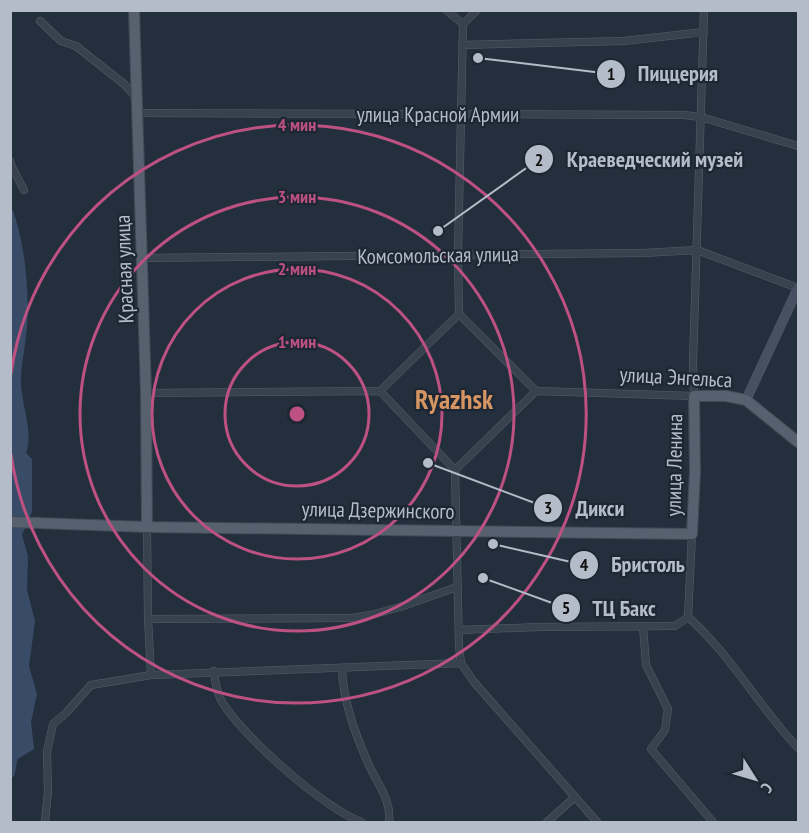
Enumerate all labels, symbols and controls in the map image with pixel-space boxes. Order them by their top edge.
callout: Пиццерия [596,54,731,94]
text: Пиццерия [638,59,718,87]
text: 1 [607,62,615,85]
street label: улица Красной Армии [357,101,519,128]
text: 4 мин [278,113,316,136]
callout: Краеведческий музей [524,139,755,179]
text: Краеведческий музей [567,145,743,173]
text: 2 [535,148,543,171]
text: 3 мин [278,185,316,208]
street label: Красная улица [109,214,139,324]
street label: Комсомольская улица [357,240,519,270]
text: 2 мин [278,257,316,280]
text: 1 мин [278,330,316,353]
street label: улица Энгельса [619,361,733,393]
district label: Ryazhsk [415,382,494,416]
centre of rings [287,404,307,424]
street label: улица Ленина [660,413,688,517]
callout: Дикси [533,488,636,528]
text: Дикси [576,494,624,522]
street label: улица Дзержинского [301,495,455,525]
text: 3 [544,496,552,519]
callout: Бристоль [569,545,697,585]
text: Бристоль [611,550,685,578]
text: 4 [580,553,589,576]
callout: ТЦ Бакс [551,588,668,628]
text: ТЦ Бакс [592,594,656,622]
text: 5 [562,596,570,619]
north arrow [725,749,785,809]
text: С [756,779,777,798]

